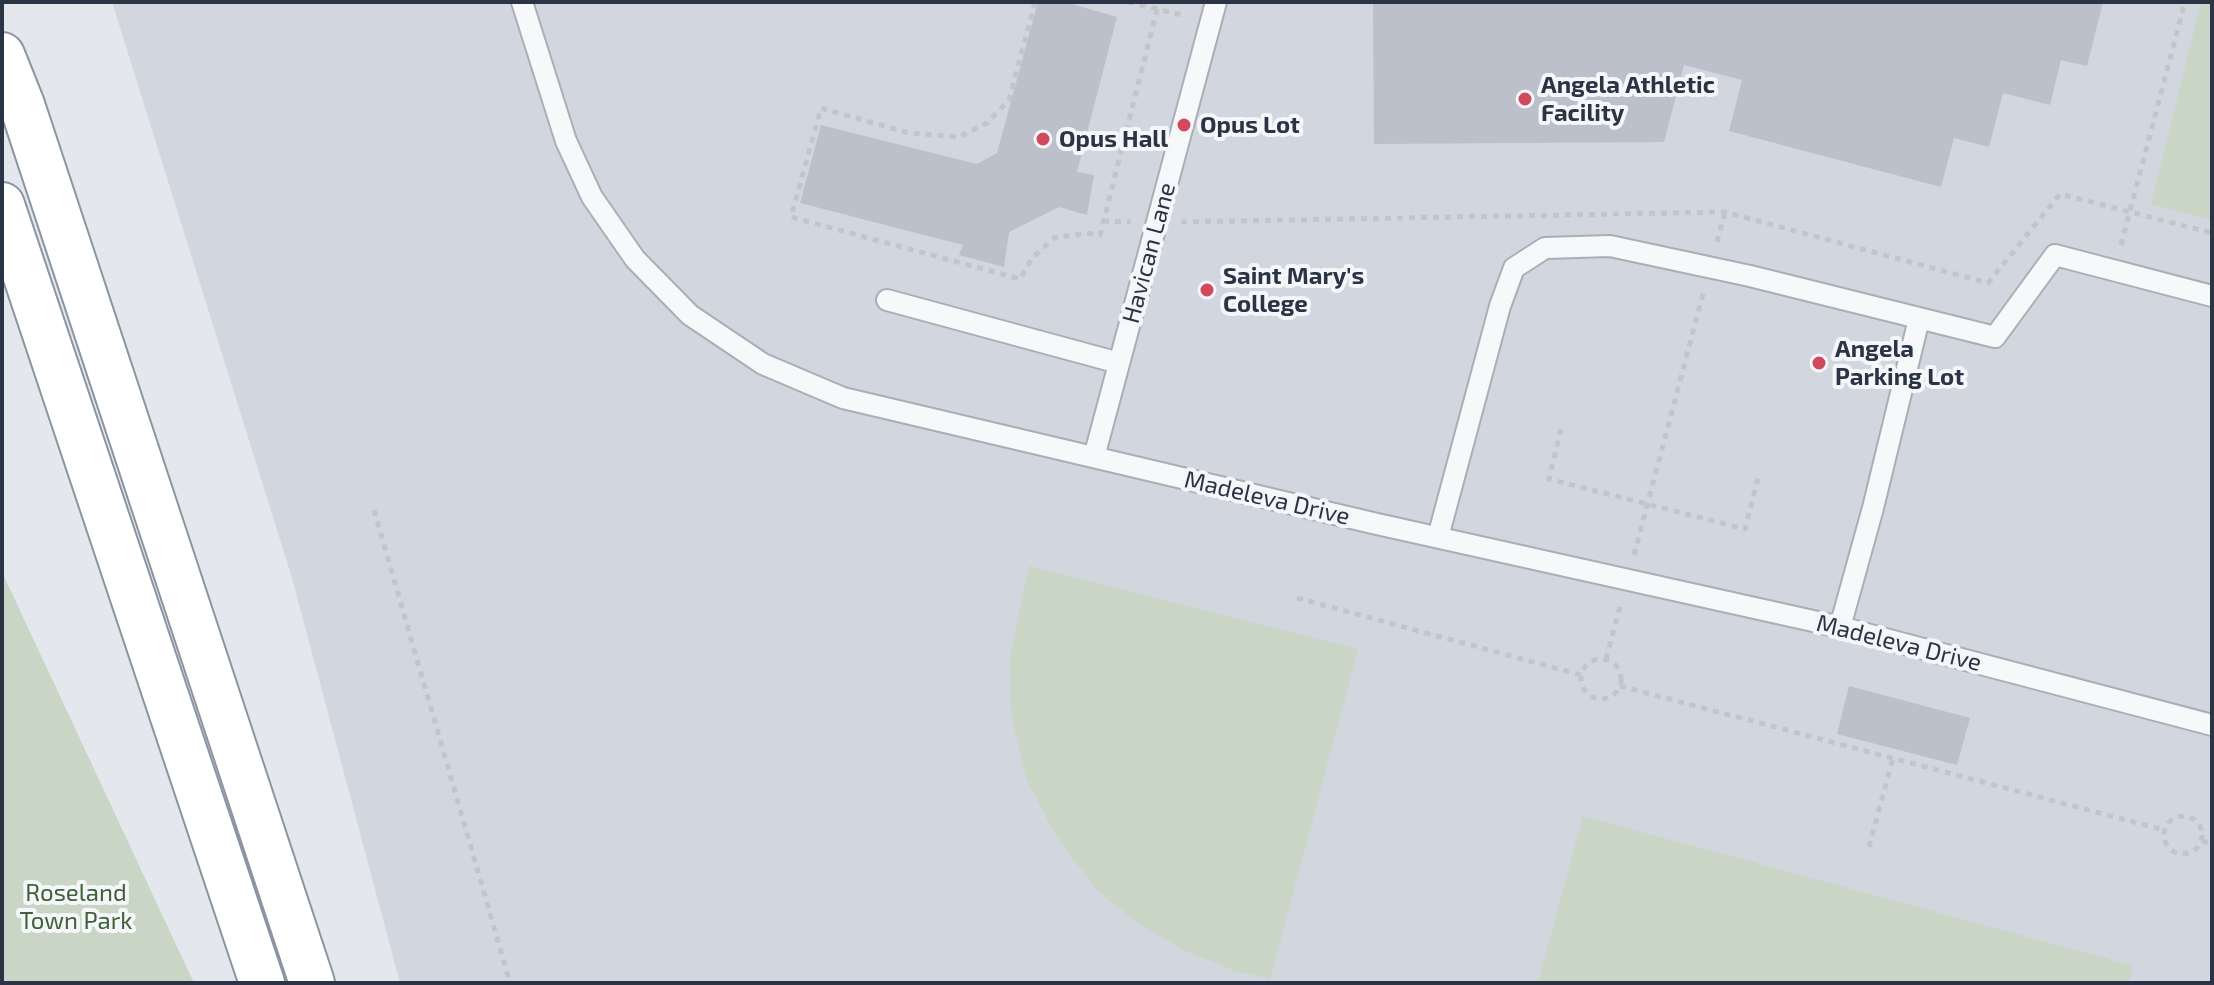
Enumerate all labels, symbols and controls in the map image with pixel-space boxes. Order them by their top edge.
place label: Angela Athletic Facility [1541,71,1715,127]
marker: Angela Athletic Facility [1516,90,1534,108]
place label: Opus Lot [1200,111,1300,139]
marker: Opus Lot [1175,116,1193,134]
place label: Opus Hall [1059,125,1168,153]
marker: Opus Hall [1034,130,1052,148]
street label: Havican Lane [1116,180,1182,326]
place label: Saint Mary's College [1223,262,1364,318]
marker: Saint Mary's College [1198,281,1216,299]
place label: Angela Parking Lot [1835,335,1964,391]
marker: Angela Parking Lot [1810,354,1828,372]
street label: Madeleva Drive [1181,465,1353,531]
street label: Madeleva Drive [1814,609,1984,677]
park label: Roseland Town Park [20,879,132,935]

